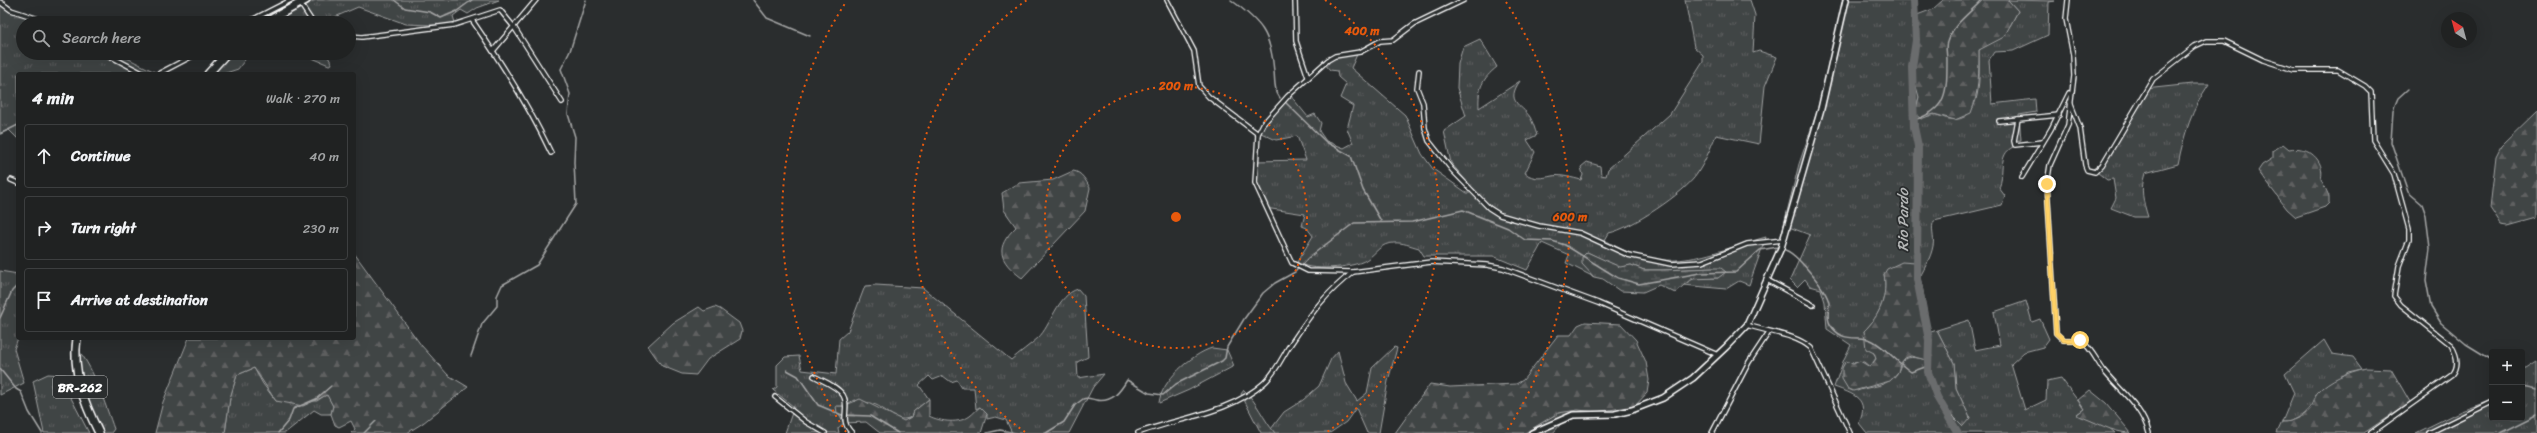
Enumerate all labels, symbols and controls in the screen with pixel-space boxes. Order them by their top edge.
north arrow [2441,12,2477,48]
search box [16,16,356,60]
text: 400 m [1343,20,1380,42]
text: Search here [62,25,141,51]
icon: search [30,27,52,49]
text: 200 m [1158,75,1194,97]
text: 4 min [32,83,74,113]
text: Walk · 270 m [266,87,340,110]
text: Continue [71,143,131,169]
icon: ahead [33,145,55,167]
text: 40 m [309,145,339,168]
route end [2038,175,2056,193]
water label: Rio Pardo [1890,187,1916,251]
text: 600 m [1552,206,1588,228]
centre of rings [1169,210,1183,224]
text: Turn right [71,215,136,241]
icon: right [33,217,55,239]
text: 230 m [303,217,339,240]
text: Arrive at destination [71,287,208,313]
icon: arrive [33,289,55,311]
route start [2071,331,2089,349]
map controls [2489,349,2525,421]
button: + [2489,349,2525,385]
road number: BR-262 [53,376,107,398]
button: − [2489,385,2525,421]

